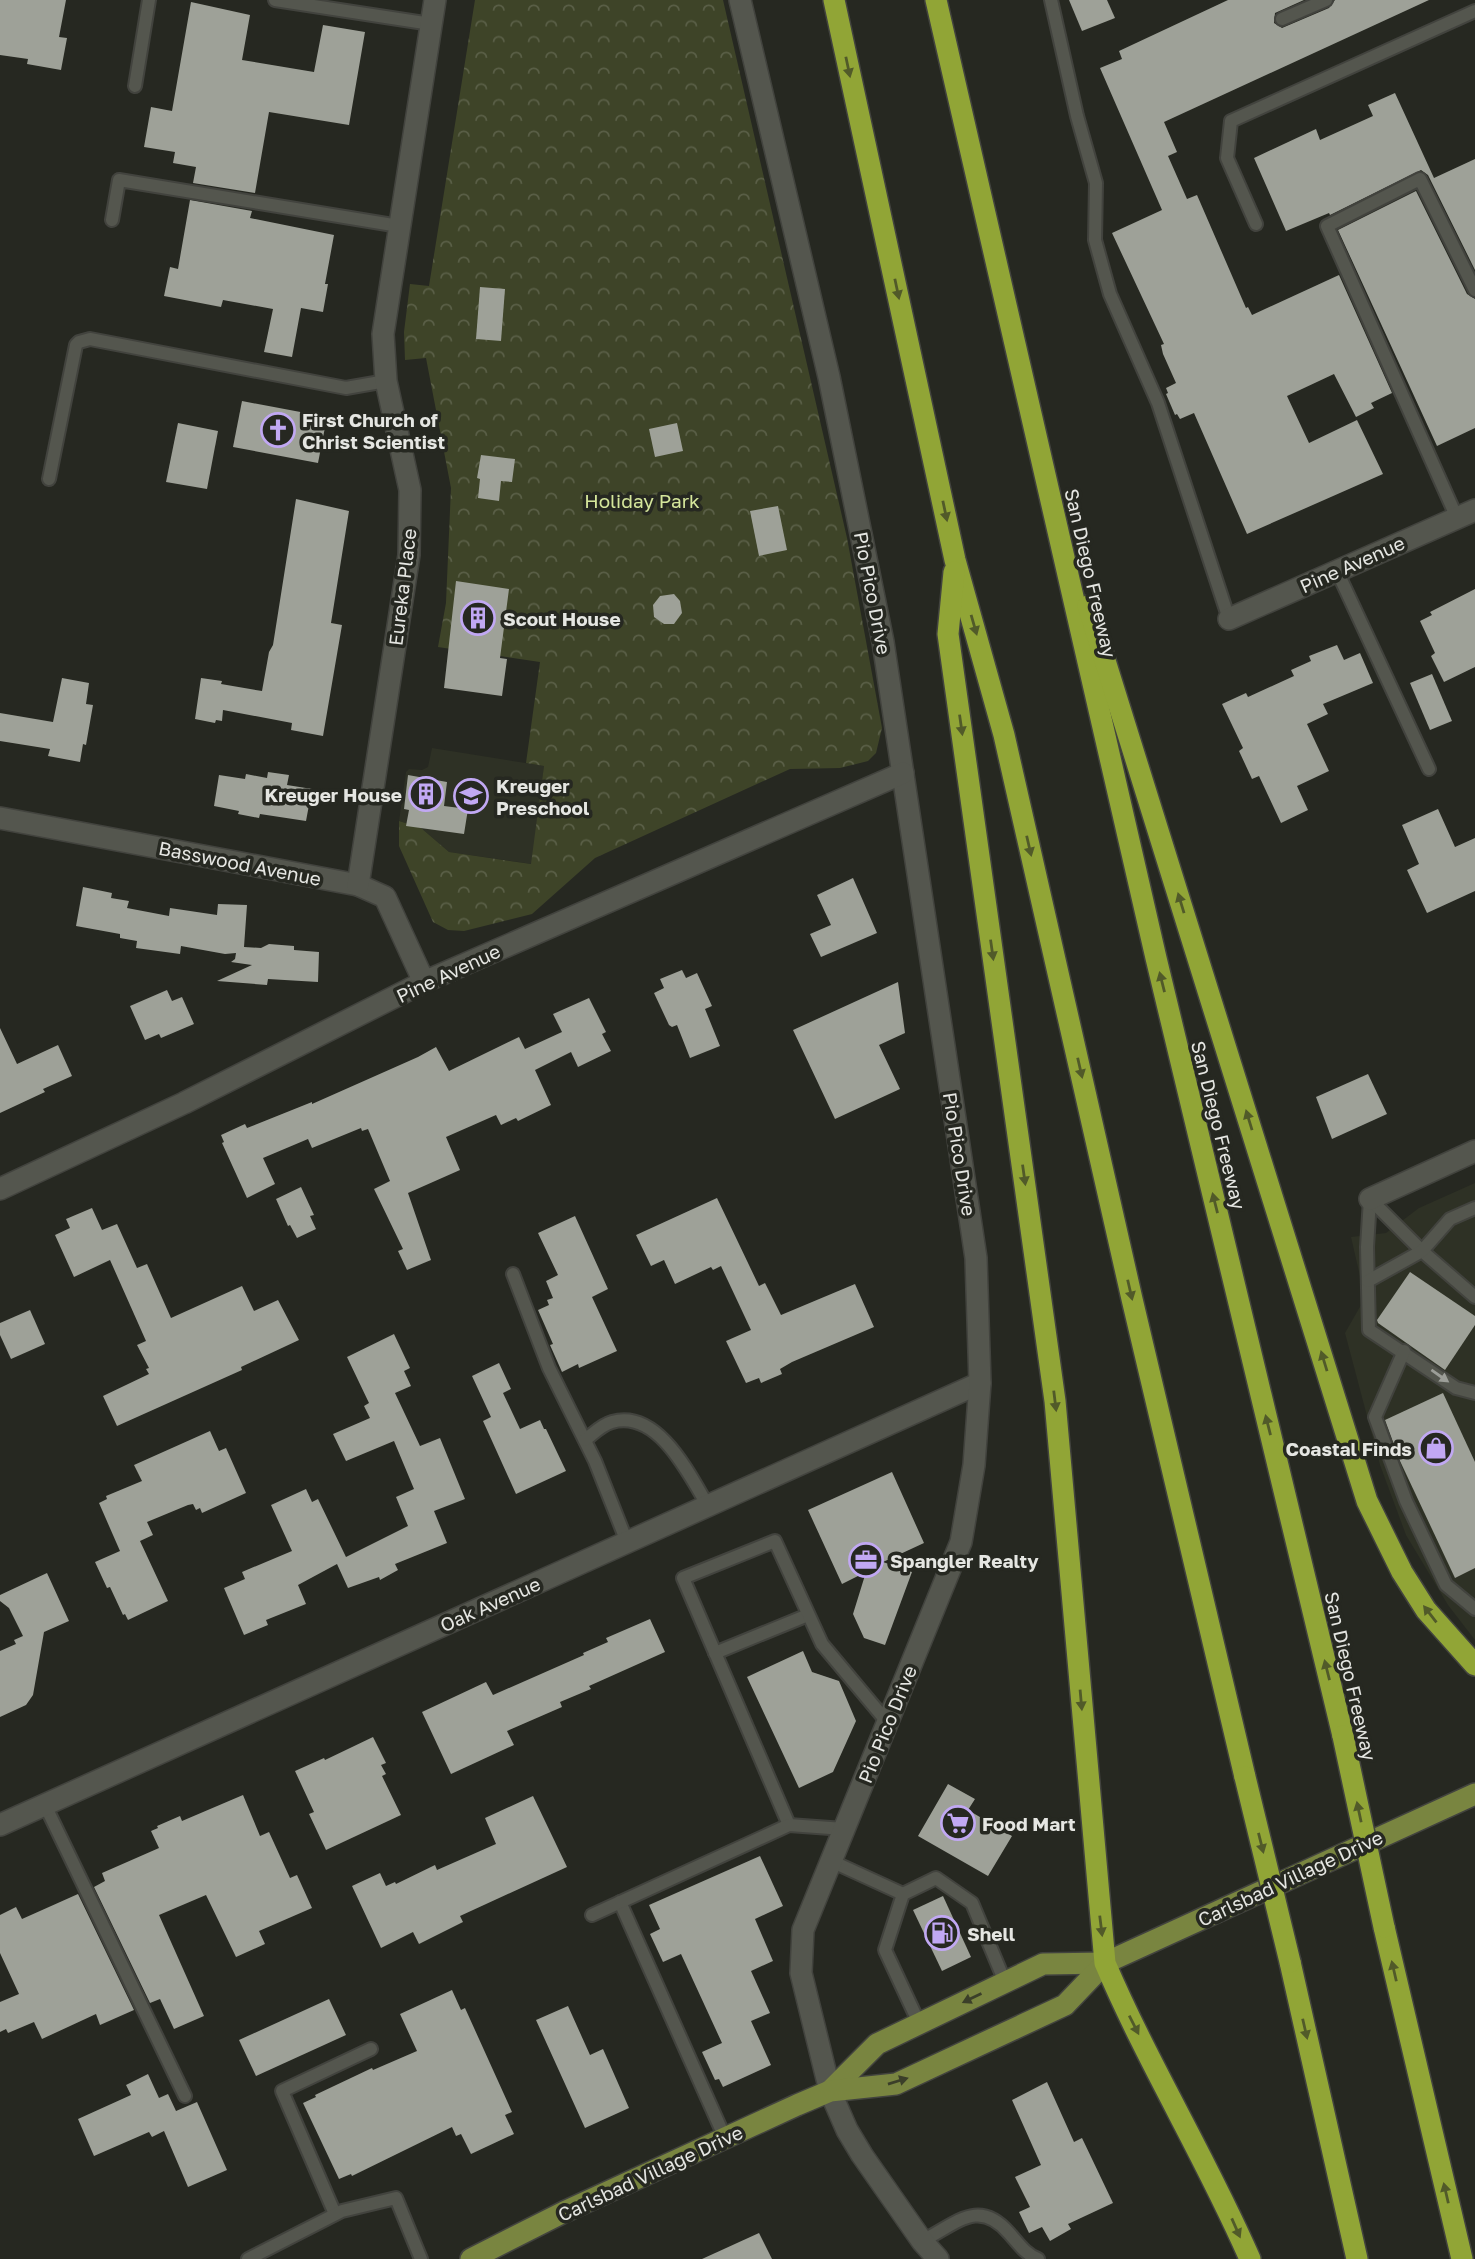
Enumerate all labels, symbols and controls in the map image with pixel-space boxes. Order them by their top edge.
one-way arrow [843,56,854,78]
one-way arrow [891,278,902,300]
place label: First Church of Christ Scientist [302,408,445,453]
church icon: First Church of Christ Scientist [259,411,297,449]
street label: San Diego Freeway [1060,486,1122,660]
park label: Holiday Park [584,489,700,512]
one-way arrow [939,500,950,522]
street label: Eureka Place [383,527,421,647]
street label: Pio Pico Drive [850,530,896,656]
street label: Pine Avenue [1296,531,1408,597]
building icon: Scout House [459,599,497,637]
place label: Scout House [503,607,621,630]
one-way arrow [969,615,979,636]
one-way arrow [956,714,967,736]
place label: Kreuger Preschool [496,774,589,819]
building icon: Kreuger House [407,775,445,813]
school or university icon: Kreuger Preschool [452,777,490,815]
place label: Kreuger House [265,783,402,806]
one-way arrow [1024,835,1035,857]
street label: Basswood Avenue [157,836,323,890]
one-way arrow [1175,892,1186,913]
street label: Pine Avenue [392,939,504,1007]
one-way arrow [987,939,998,961]
one-way arrow [1156,971,1167,993]
street label: San Diego Freeway [1187,1038,1251,1212]
one-way arrow [1074,1057,1085,1079]
street label: Pio Pico Drive [939,1091,981,1217]
one-way arrow [1243,1109,1253,1130]
one-way arrow [1018,1164,1029,1186]
one-way arrow [1209,1192,1220,1214]
one-way arrow [1124,1279,1135,1301]
one-way arrow [1318,1350,1328,1371]
one-way arrow [1431,1369,1449,1383]
one-way arrow [1049,1390,1060,1412]
one-way arrow [1262,1413,1273,1435]
shop icon: Coastal Finds [1417,1429,1455,1467]
place label: Coastal Finds [1285,1437,1412,1460]
office icon: Spangler Realty [847,1541,885,1579]
place label: Spangler Realty [890,1549,1039,1572]
street label: Oak Avenue [436,1572,544,1636]
street label: San Diego Freeway [1320,1589,1382,1763]
one-way arrow [1424,1605,1438,1623]
one-way arrow [1321,1658,1332,1680]
street label: Pio Pico Drive [853,1662,921,1786]
one-way arrow [1076,1689,1087,1711]
one-way arrow [1354,1801,1365,1823]
supermarket icon: Food Mart [939,1804,977,1842]
place label: Food Mart [982,1812,1076,1835]
street label: Carlsbad Village Drive [1194,1825,1386,1931]
one-way arrow [1256,1832,1267,1854]
fuel station icon: Shell [923,1914,961,1952]
one-way arrow [1095,1916,1106,1938]
place label: Shell [967,1922,1015,1945]
one-way arrow [1388,1960,1399,1982]
one-way arrow [962,1993,982,2004]
one-way arrow [1128,2015,1139,2035]
one-way arrow [1300,2018,1311,2040]
one-way arrow [887,2076,908,2086]
street label: Carlsbad Village Drive [554,2120,746,2226]
one-way arrow [1440,2181,1451,2203]
one-way arrow [1230,2218,1242,2238]

